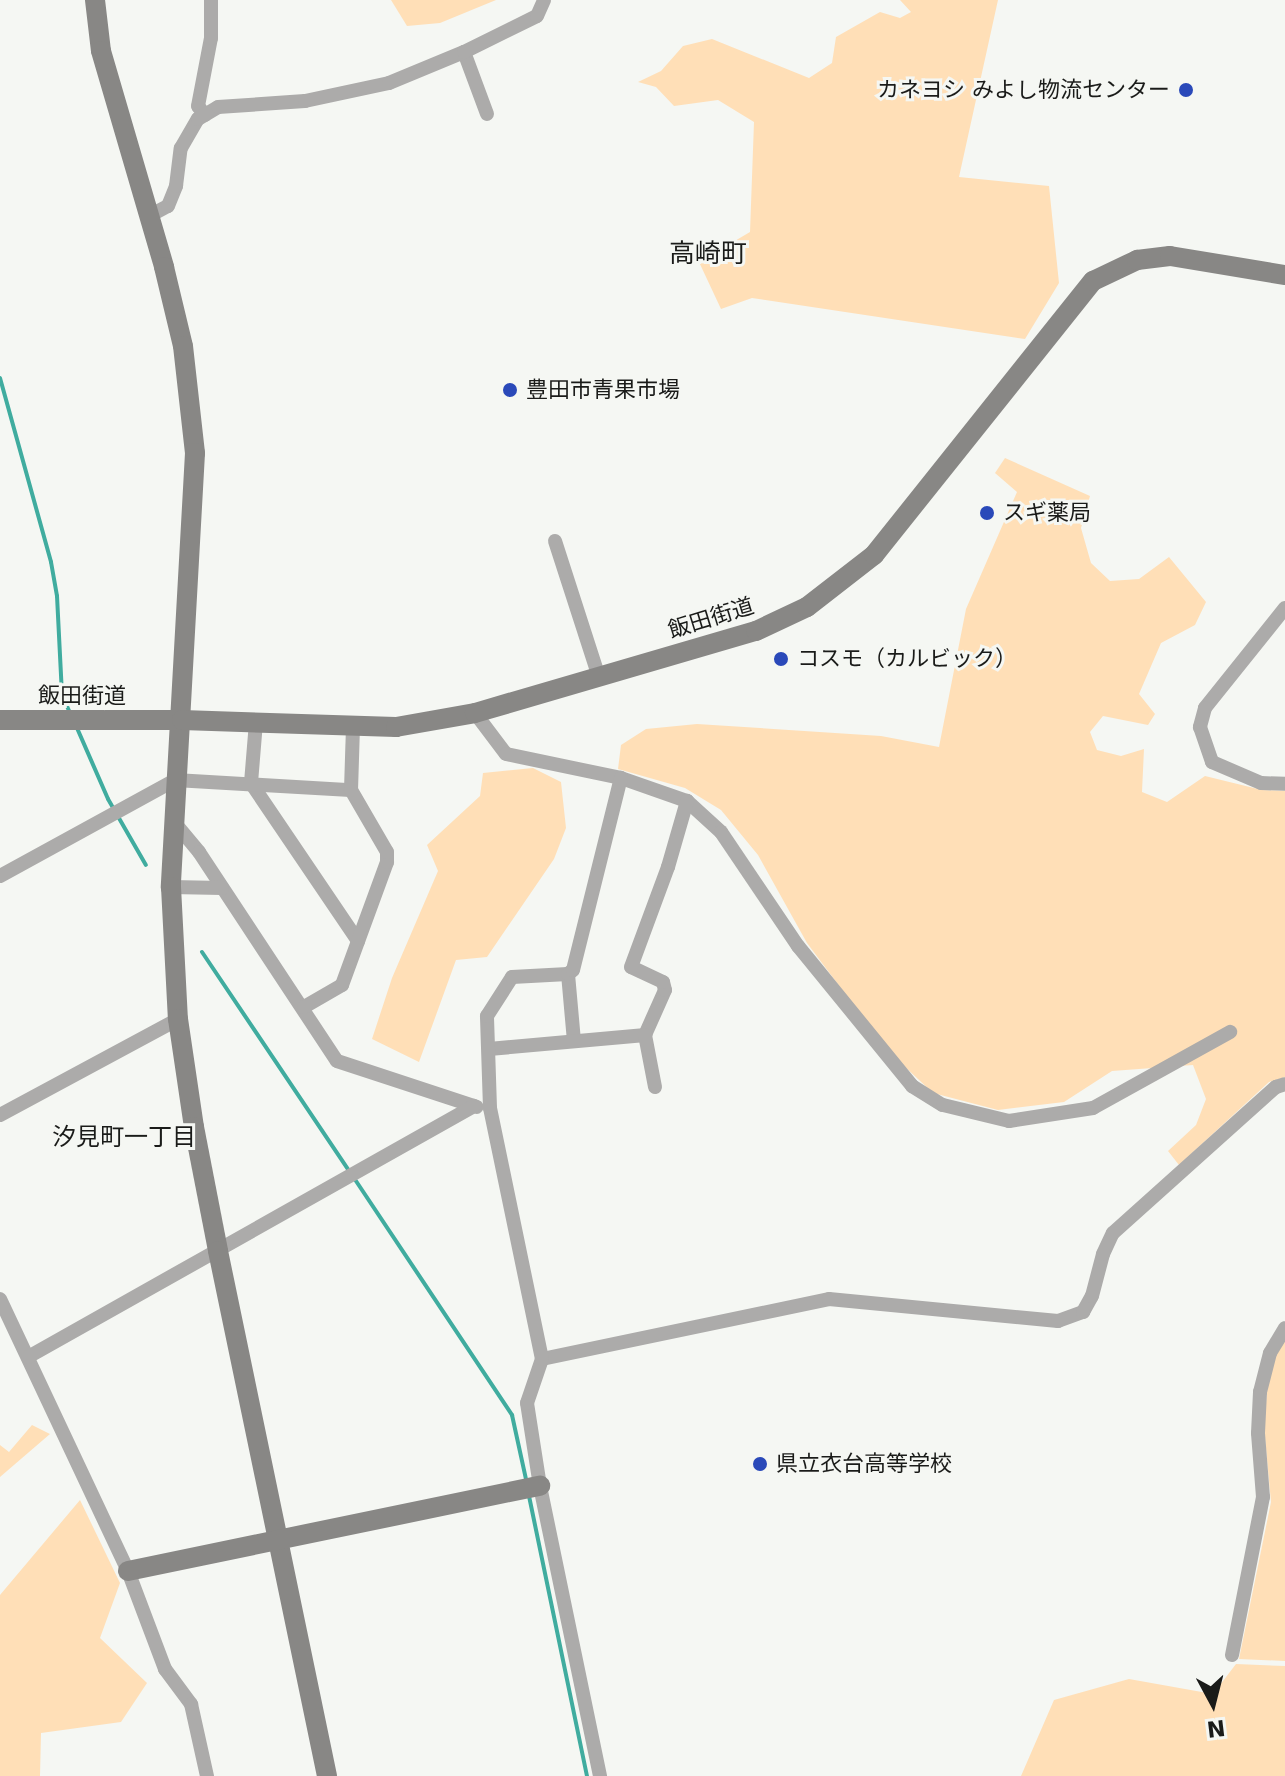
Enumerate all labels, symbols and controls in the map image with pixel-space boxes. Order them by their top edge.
place label: カネヨシ みよし物流センター [877,77,1170,103]
marker: カネヨシ みよし物流センター [1177,81,1195,99]
district label: 高崎町 [669,238,747,270]
place label: 豊田市青果市場 [526,377,680,403]
marker: 豊田市青果市場 [501,381,519,399]
place label: スギ薬局 [1003,500,1091,526]
marker: スギ薬局 [978,504,996,522]
street label: 飯田街道 [665,593,757,643]
place label: コスモ（カルビック） [797,646,1017,672]
marker: コスモ（カルビック） [772,650,790,668]
street label: 飯田街道 [38,683,126,709]
district label: 汐見町一丁目 [52,1124,196,1152]
place label: 県立衣台高等学校 [776,1451,952,1477]
marker: 県立衣台高等学校 [751,1455,769,1473]
north arrow [1173,1664,1253,1744]
text: N [1205,1715,1227,1742]

